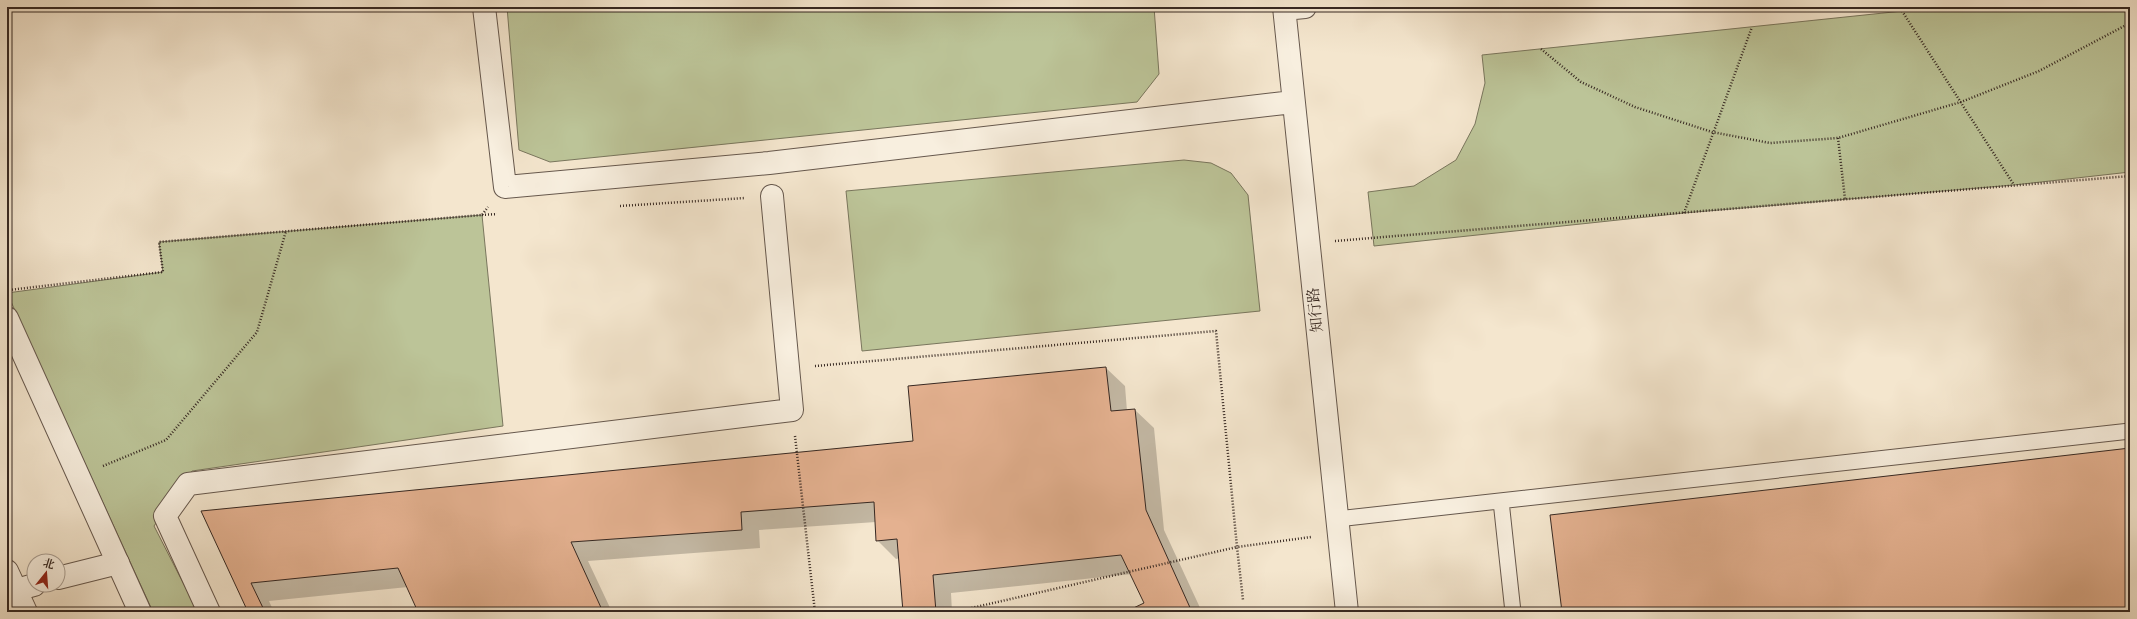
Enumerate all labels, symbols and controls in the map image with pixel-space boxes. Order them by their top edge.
street label: 知行路 [1304,287,1326,333]
north arrow [26,553,66,593]
text: 北 [42,556,56,572]

